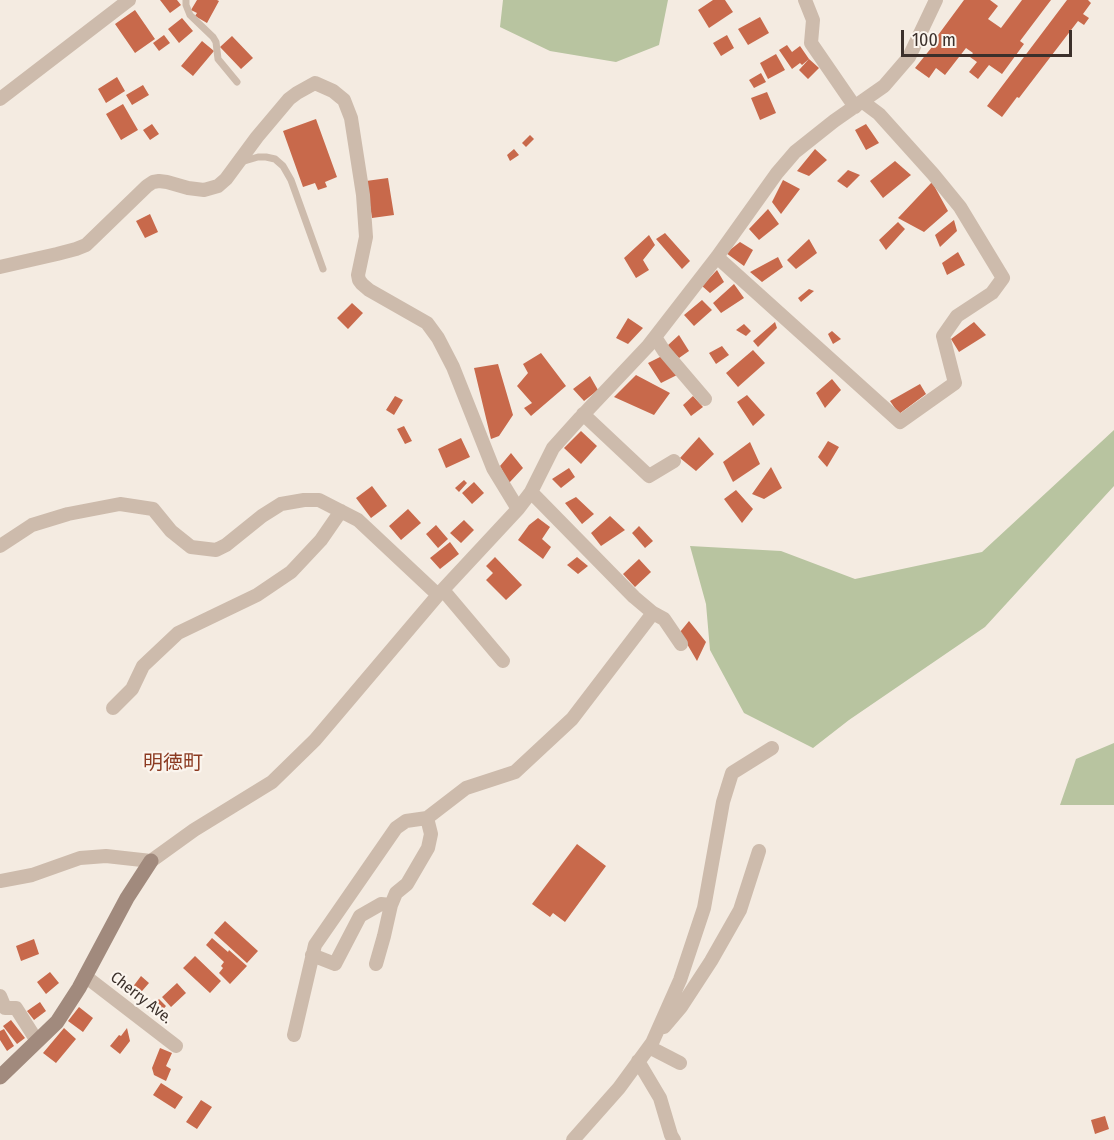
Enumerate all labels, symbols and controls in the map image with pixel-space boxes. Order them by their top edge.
scale bar [904,18,1075,56]
text: 100 m [912,29,956,51]
district label: 明徳町 [143,751,203,775]
street label: Cherry Ave. [106,968,176,1028]

